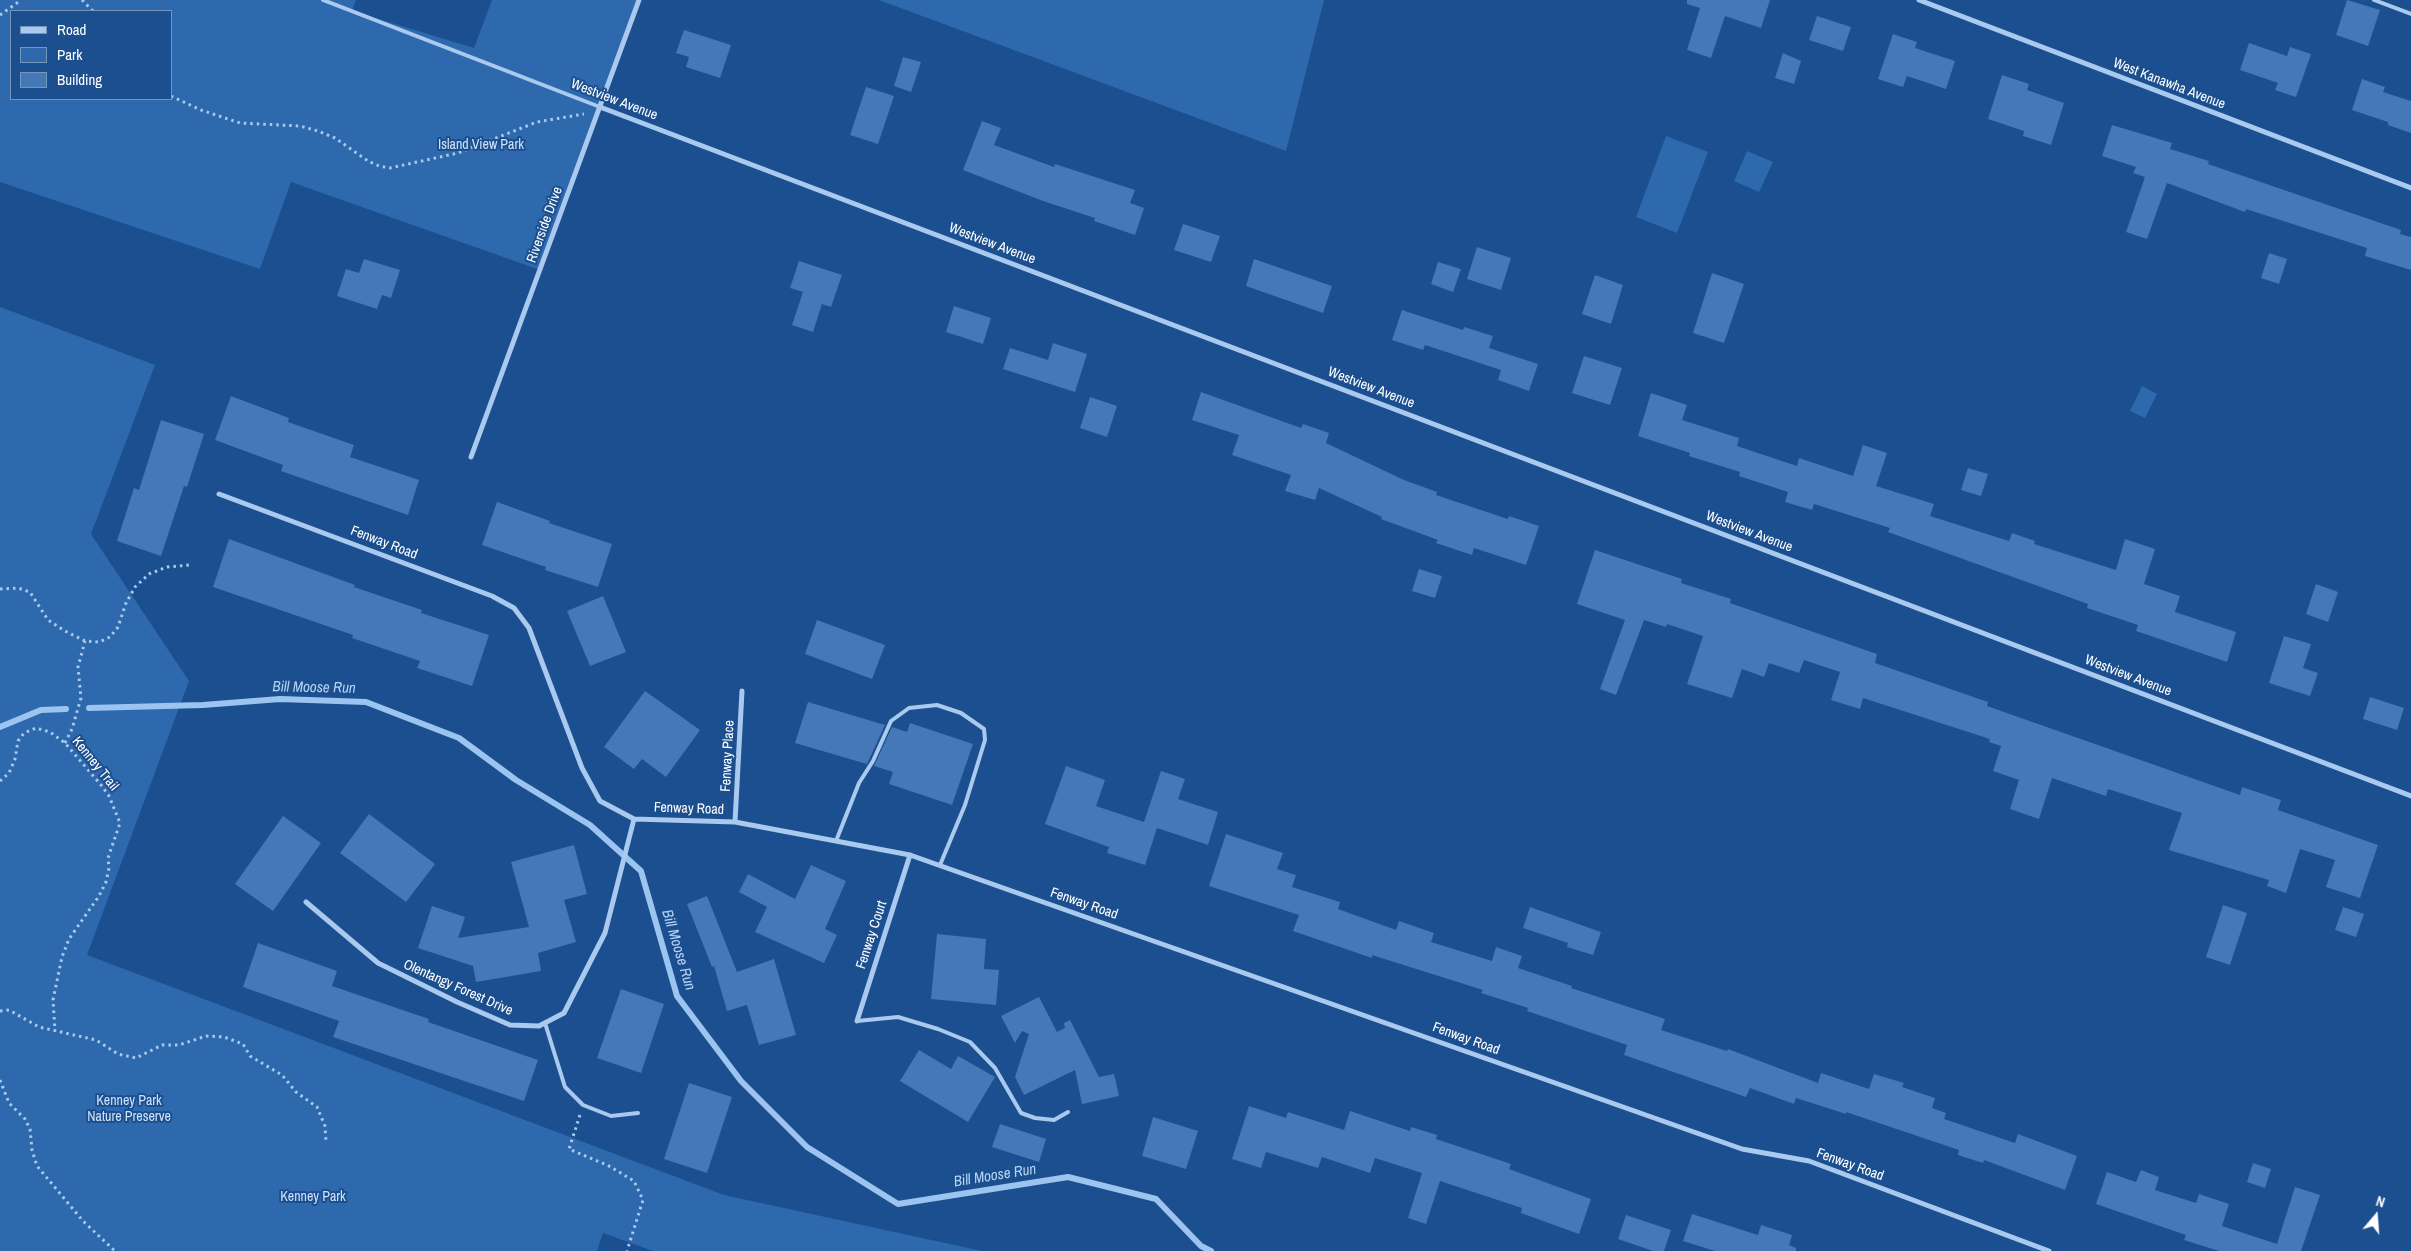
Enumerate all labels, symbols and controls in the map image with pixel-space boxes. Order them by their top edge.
legend [10,10,172,100]
text: Road [57,19,86,40]
text: Park [57,44,82,65]
street label: West Kanawha Avenue [2110,55,2228,113]
text: Building [57,69,102,90]
street label: Westview Avenue [568,76,660,124]
park label: Island View Park [438,137,524,153]
street label: Riverside Drive [523,185,567,265]
street label: Westview Avenue [946,220,1038,268]
street label: Westview Avenue [1325,364,1417,412]
street label: Westview Avenue [1703,508,1795,556]
street label: Fenway Road [348,523,420,563]
street label: Westview Avenue [2082,652,2174,700]
water label: Bill Moose Run [272,678,356,698]
street label: Fenway Place [718,720,738,792]
street label: Kenney Trail [68,734,122,794]
street label: Fenway Road [654,799,724,819]
street label: Fenway Road [1048,885,1120,923]
street label: Fenway Court [853,899,891,971]
water label: Bill Moose Run [657,907,699,993]
street label: Olentangy Forest Drive [401,956,515,1020]
street label: Fenway Road [1430,1019,1502,1059]
park label: Kenney Park Nature Preserve [87,1093,171,1126]
street label: Fenway Road [1814,1145,1886,1185]
water label: Bill Moose Run [952,1161,1038,1191]
park label: Kenney Park [280,1189,346,1205]
north arrow [2351,1191,2401,1241]
text: N [2374,1192,2387,1212]

